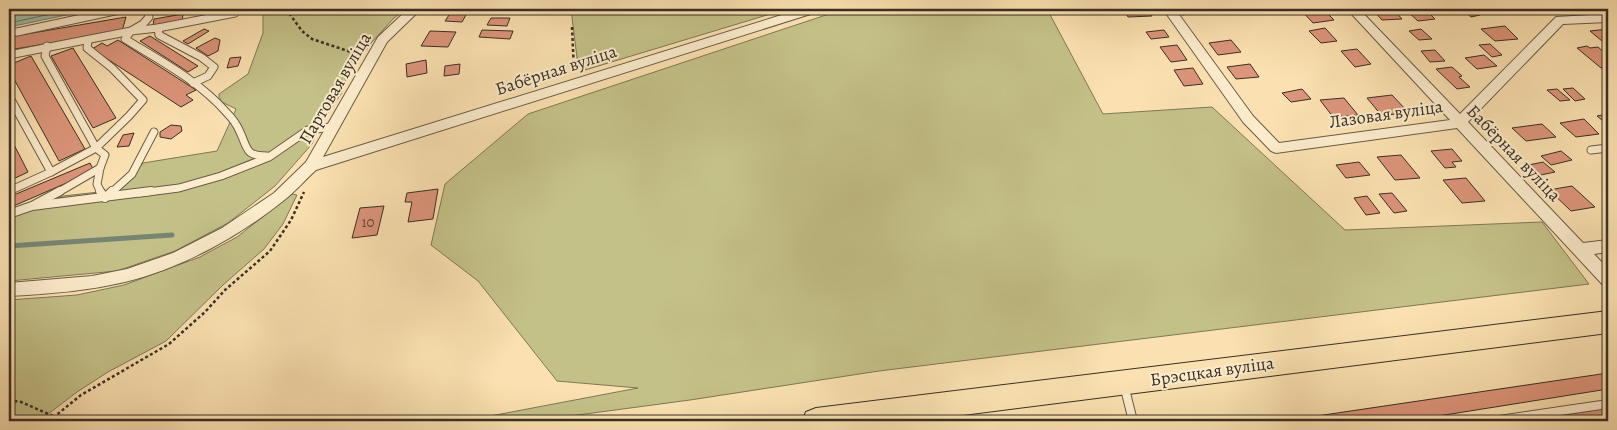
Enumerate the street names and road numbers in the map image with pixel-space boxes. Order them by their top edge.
street label: Партовая вуліца [293,27,377,148]
street label: Бабёрная вуліца [492,39,620,101]
street label: Лазовая вуліца [1328,94,1445,134]
street label: Бабёрная вуліца [1462,99,1567,207]
street label: Брэсцкая вуліца [1149,350,1276,392]

